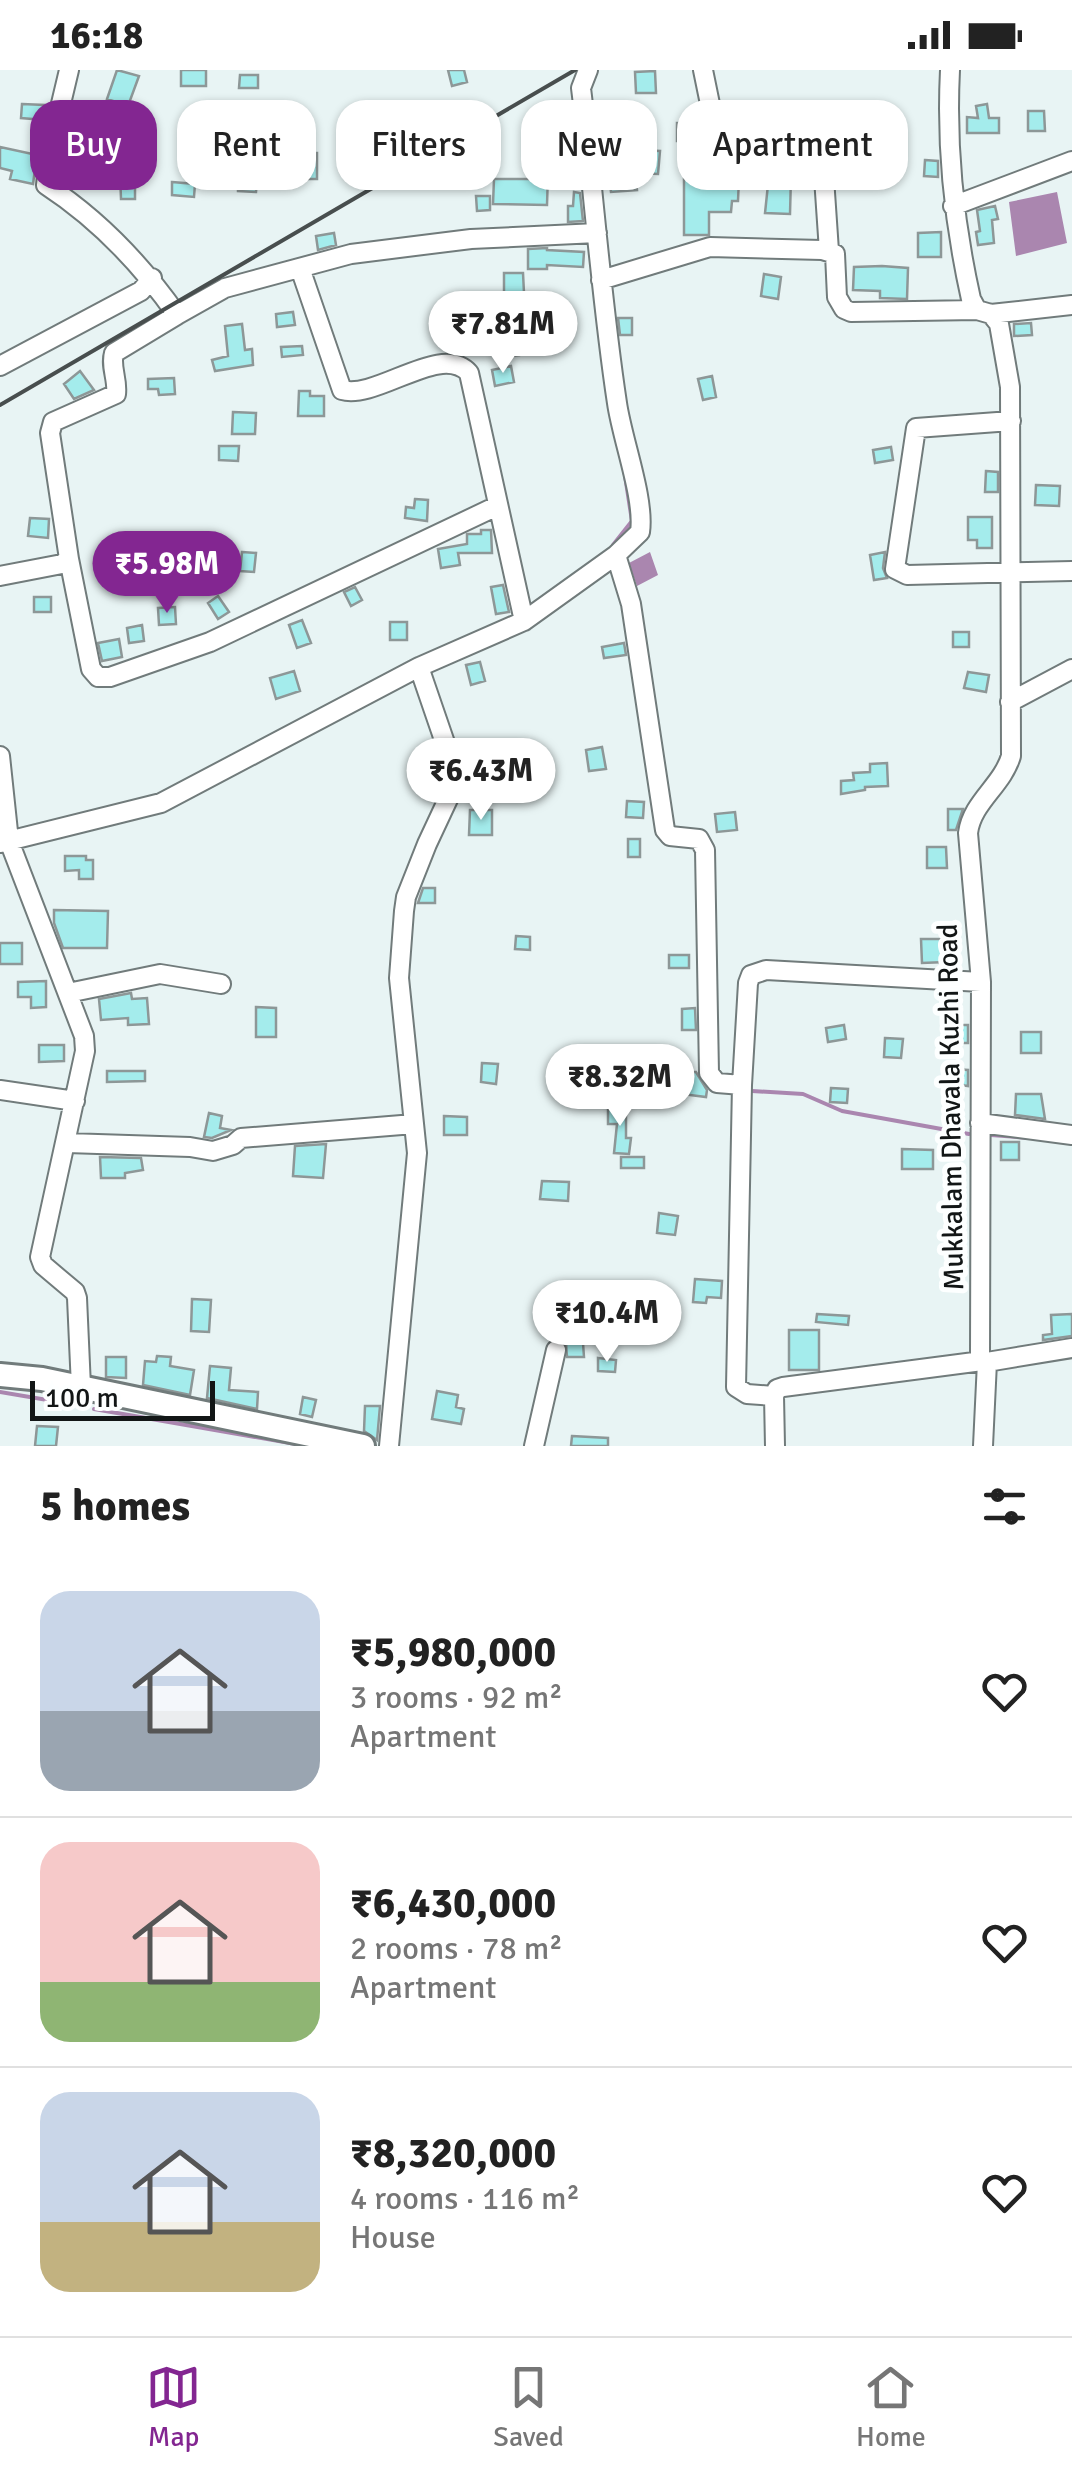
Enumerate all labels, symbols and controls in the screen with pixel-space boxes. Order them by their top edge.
text: 16:18 [50,12,143,59]
chip: Buy [30,100,157,190]
chip: Rent [177,100,316,190]
chip: Filters [336,100,501,190]
chip: New [521,100,657,190]
chip: Apartment [677,100,908,190]
pin: ₹7.81M [422,291,584,376]
text: ₹7.81M [451,304,555,343]
pin: ₹5.98M [86,531,248,616]
text: ₹5.98M [115,544,219,583]
pin: ₹6.43M [400,738,562,823]
text: ₹6.43M [429,751,533,790]
street label: Mukkalam Dhavala Kuzhi Road [931,923,971,1291]
pin: ₹8.32M [539,1044,701,1129]
text: ₹8.32M [568,1057,672,1096]
pin: ₹10.4M [526,1280,688,1365]
text: ₹10.4M [555,1293,659,1332]
scale bar [30,1376,215,1420]
text: 100 m [45,1381,119,1415]
icon: filters [977,1479,1032,1534]
text: 5 homes [40,1481,190,1532]
text: ₹5,980,000 [350,1627,556,1678]
icon: home [120,1631,240,1751]
icon: heart [977,1664,1032,1719]
text: 3 rooms · 92 m² [350,1678,563,1717]
text: Apartment [350,1717,497,1756]
text: ₹6,430,000 [350,1878,556,1929]
icon: home [120,1882,240,2002]
icon: heart [977,1915,1032,1970]
text: 2 rooms · 78 m² [350,1929,563,1968]
text: Apartment [350,1968,497,2007]
text: ₹8,320,000 [350,2128,556,2179]
icon: home [120,2132,240,2252]
icon: heart [977,2165,1032,2220]
text: 4 rooms · 116 m² [350,2179,580,2218]
text: House [350,2218,436,2257]
tab: Map [146,2360,201,2454]
tab: Saved [493,2360,564,2454]
tab: Home [856,2360,926,2454]

